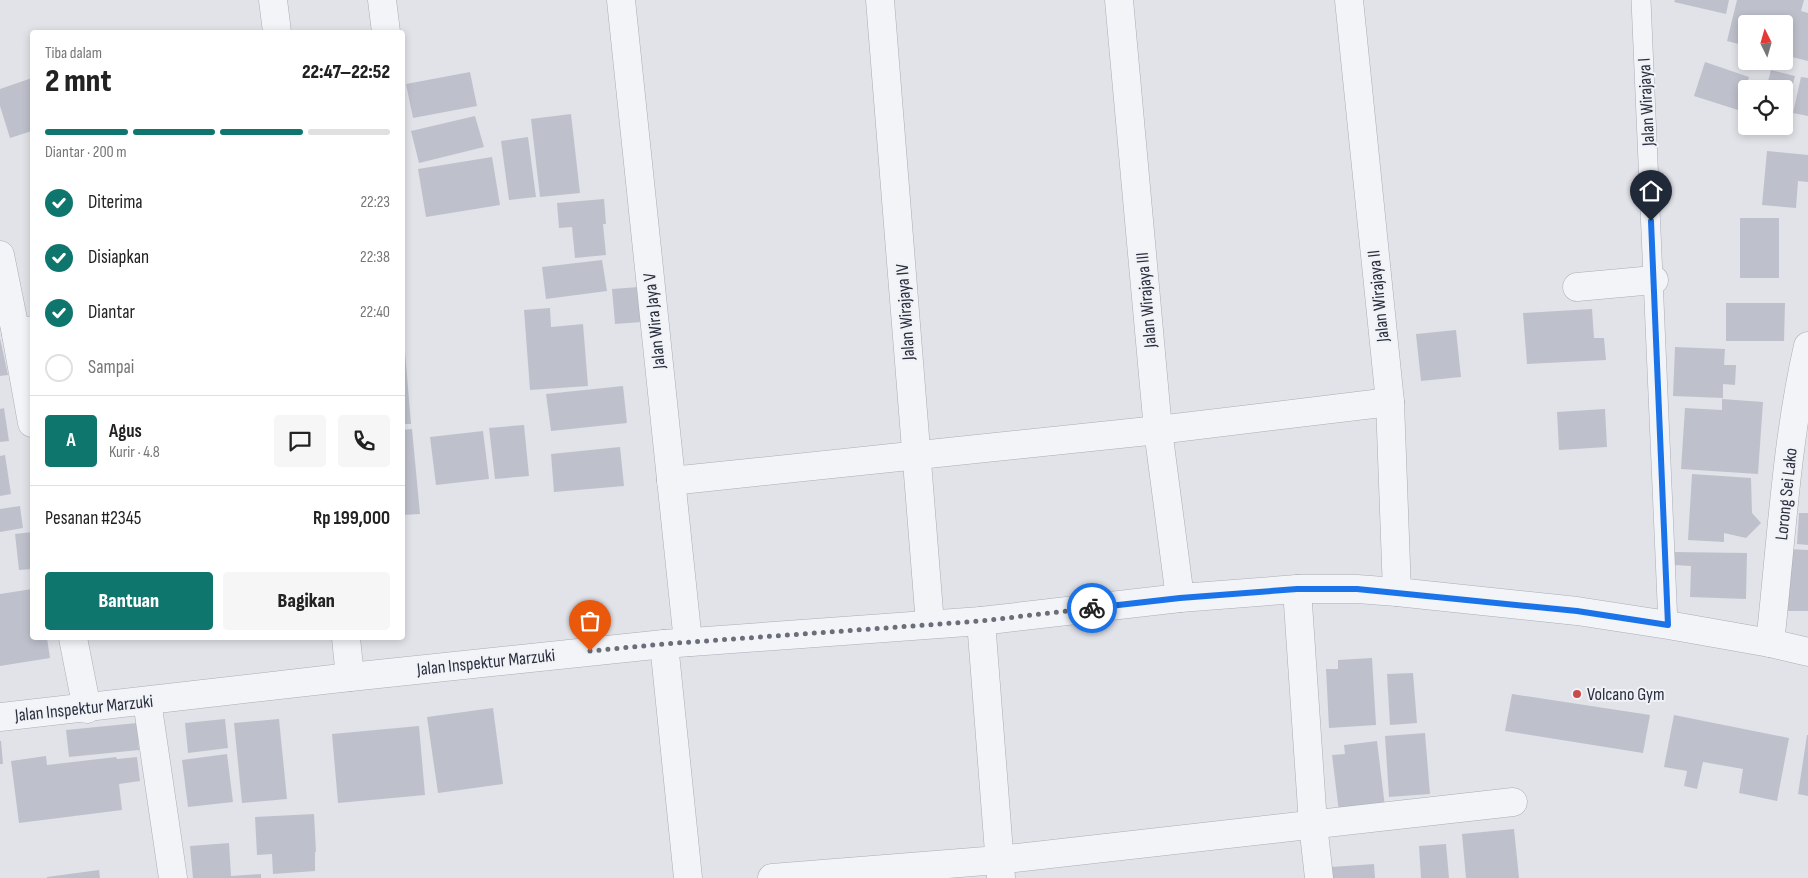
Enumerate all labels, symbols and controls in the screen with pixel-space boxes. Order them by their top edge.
north arrow [1738,15,1792,70]
map controls [1738,15,1793,135]
text: Tiba dalam [45,44,102,63]
street label: Jalan Wirajaya I [1634,57,1659,148]
text: 22:47–22:52 [302,61,390,84]
text: 2 mnt [45,62,111,101]
button: locate [1738,80,1793,135]
text: Diantar · 200 m [45,143,126,162]
pin [1630,170,1672,221]
icon: home [1637,177,1665,205]
icon: check [45,189,73,217]
text: Diterima [88,191,143,214]
text: 22:23 [360,193,390,212]
icon: check [45,244,73,272]
text: Disiapkan [88,246,149,269]
text: 22:38 [360,248,390,267]
street label: Jalan Wirajaya II [1363,249,1394,344]
street label: Jalan Wirajaya III [1132,251,1161,350]
street label: Jalan Wirajaya IV [892,263,919,362]
street label: Jalan Wira Jaya V [639,272,670,371]
icon: check [45,299,73,327]
text: Diantar [88,301,135,324]
text: 22:40 [360,303,390,322]
text: Sampai [88,356,134,379]
button: chat [274,415,326,467]
button: phone [338,415,390,467]
text: Agus [109,420,142,443]
text: A [66,429,76,452]
text: Kurir · 4.8 [109,443,160,462]
street label: Lorong Sei Lako [1771,447,1802,541]
text: Pesanan #2345 [45,507,141,530]
text: Rp 199,000 [313,507,390,530]
button: Bantuan [45,572,213,630]
button: Bagikan [223,572,390,630]
courier [1067,583,1117,633]
icon: bike [1078,594,1106,622]
pin [569,600,611,651]
icon: bag [576,607,604,635]
street label: Jalan Inspektur Marzuki [415,645,556,680]
place label: Volcano Gym [1587,684,1665,705]
marker: Volcano Gym [1571,688,1583,700]
street label: Jalan Inspektur Marzuki [13,691,154,726]

